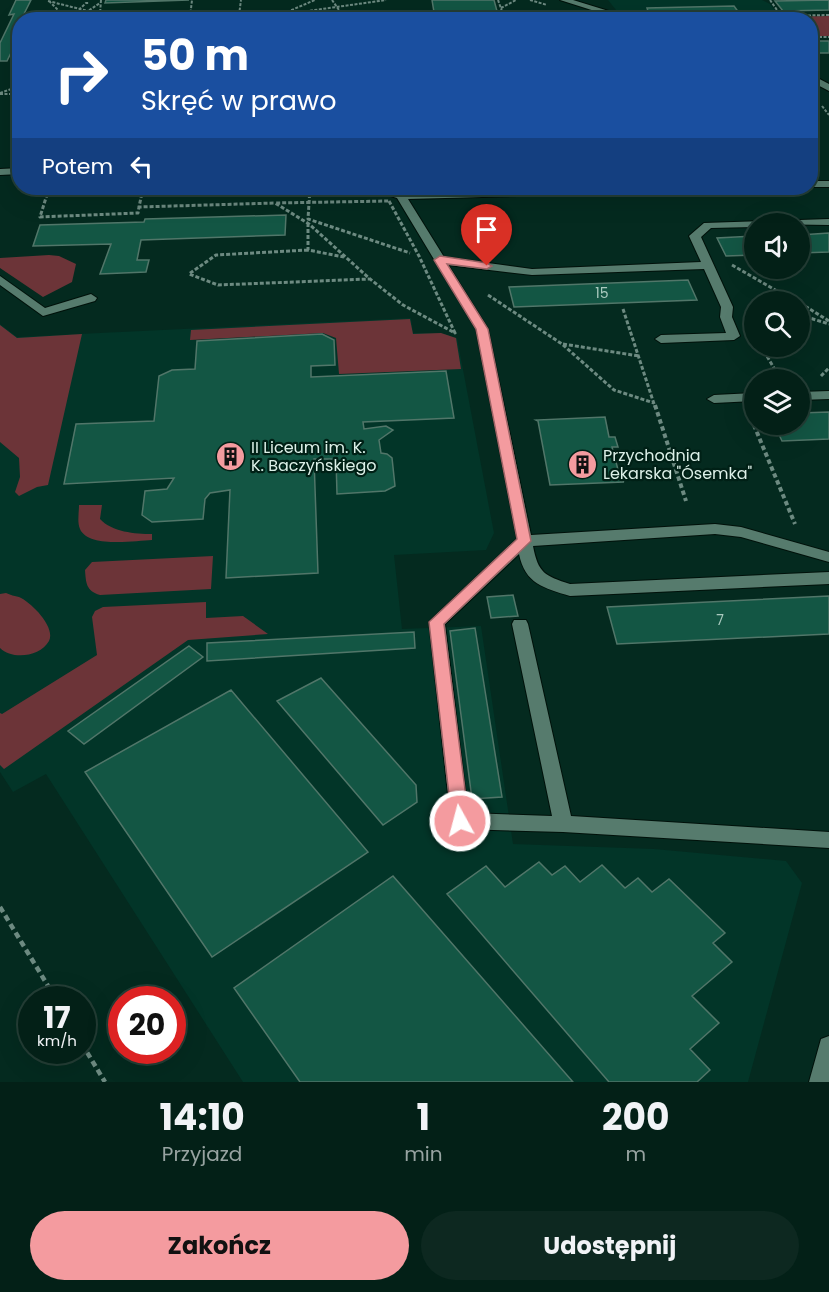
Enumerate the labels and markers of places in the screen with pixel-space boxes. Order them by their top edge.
pin [461,204,512,266]
place label: II Liceum im. K. K. Baczyńskiego [251,436,377,477]
building icon: II Liceum im. K. K. Baczyńskiego [214,440,246,472]
place label: Przychodnia Lekarska "Ósemka" [603,444,753,485]
building icon: Przychodnia Lekarska "Ósemka" [566,448,598,480]

